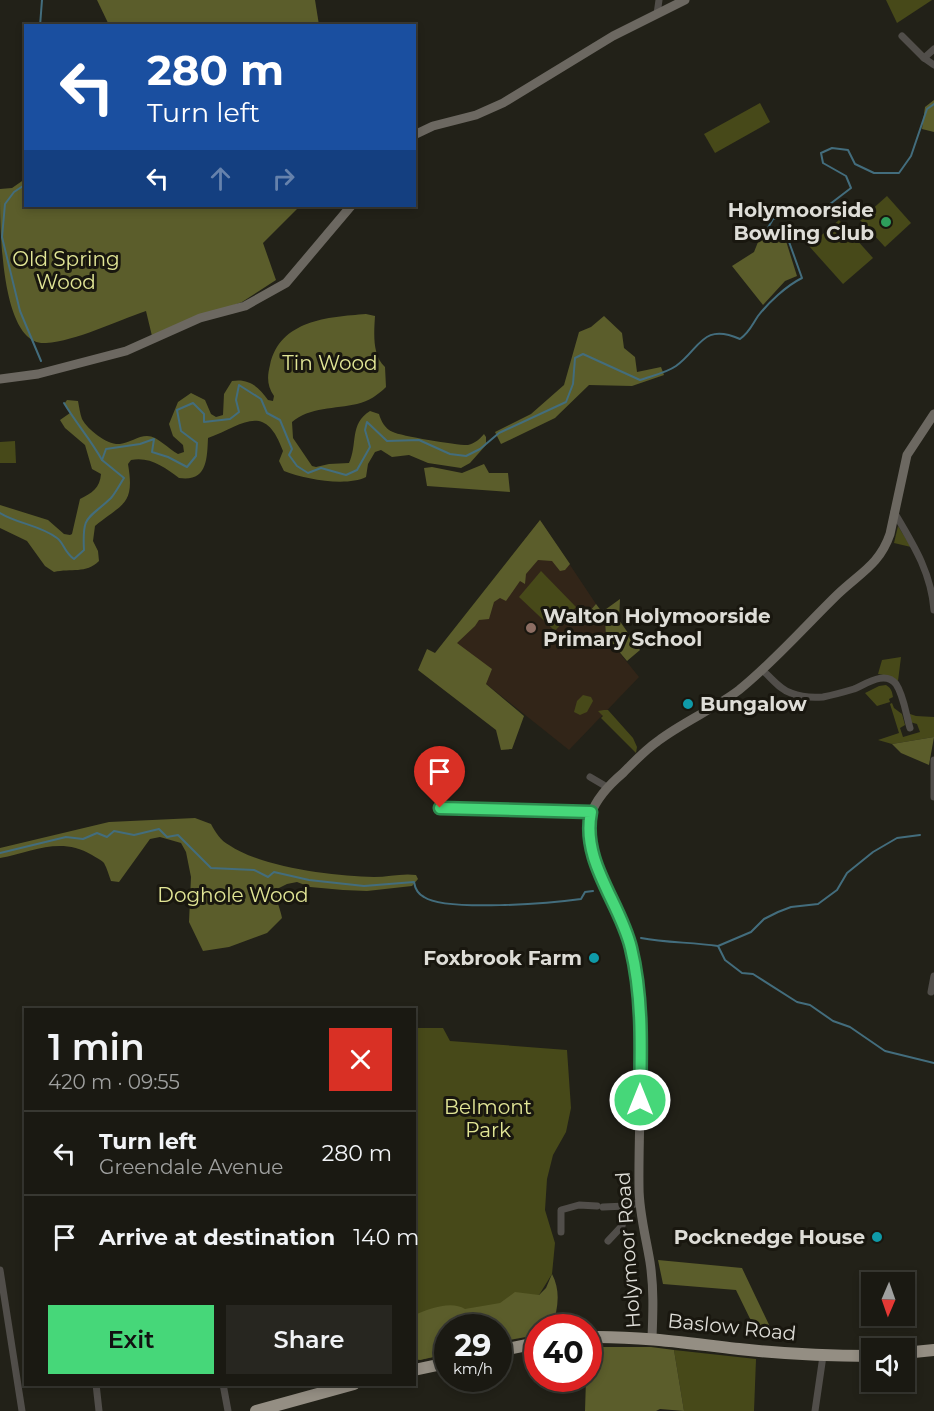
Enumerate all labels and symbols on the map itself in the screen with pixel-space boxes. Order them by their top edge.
place label: Holymoorside Bowling Club [728,198,874,245]
marker: Holymoorside Bowling Club [879,215,893,229]
park label: Old Spring Wood [12,247,120,294]
park label: Tin Wood [282,351,378,375]
place label: Walton Holymoorside Primary School [543,604,771,651]
marker: Walton Holymoorside Primary School [524,621,538,635]
place label: Bungalow [700,692,807,716]
marker: Bungalow [681,697,695,711]
pin [414,746,465,808]
park label: Doghole Wood [157,883,309,907]
place label: Foxbrook Farm [423,946,582,970]
marker: Foxbrook Farm [587,951,601,965]
position arrow [608,1068,672,1132]
park label: Belmont Park [444,1095,532,1142]
street label: Holymoor Road [611,1171,645,1329]
place label: Pocknedge House [674,1225,865,1249]
marker: Pocknedge House [870,1230,884,1244]
north arrow [861,1272,915,1326]
street label: Baslow Road [666,1308,798,1346]
speed limit sign: 40 [524,1314,602,1392]

